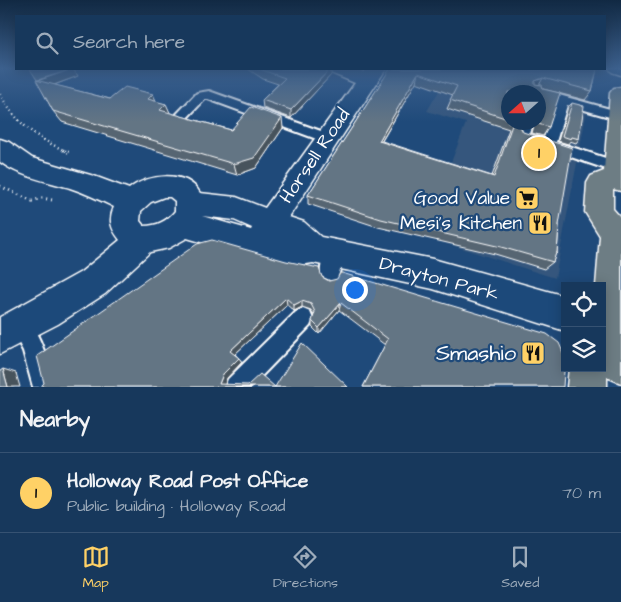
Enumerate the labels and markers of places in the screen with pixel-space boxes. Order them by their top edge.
pin: 1 [523,134,555,172]
place label: Good Value [414,185,510,212]
supermarket icon: Good Value [514,185,540,211]
place label: Mesi's Kitchen [400,210,522,237]
restaurant icon: Mesi's Kitchen [527,210,553,236]
place label: Smashio [436,338,517,369]
restaurant icon: Smashio [520,340,546,366]

